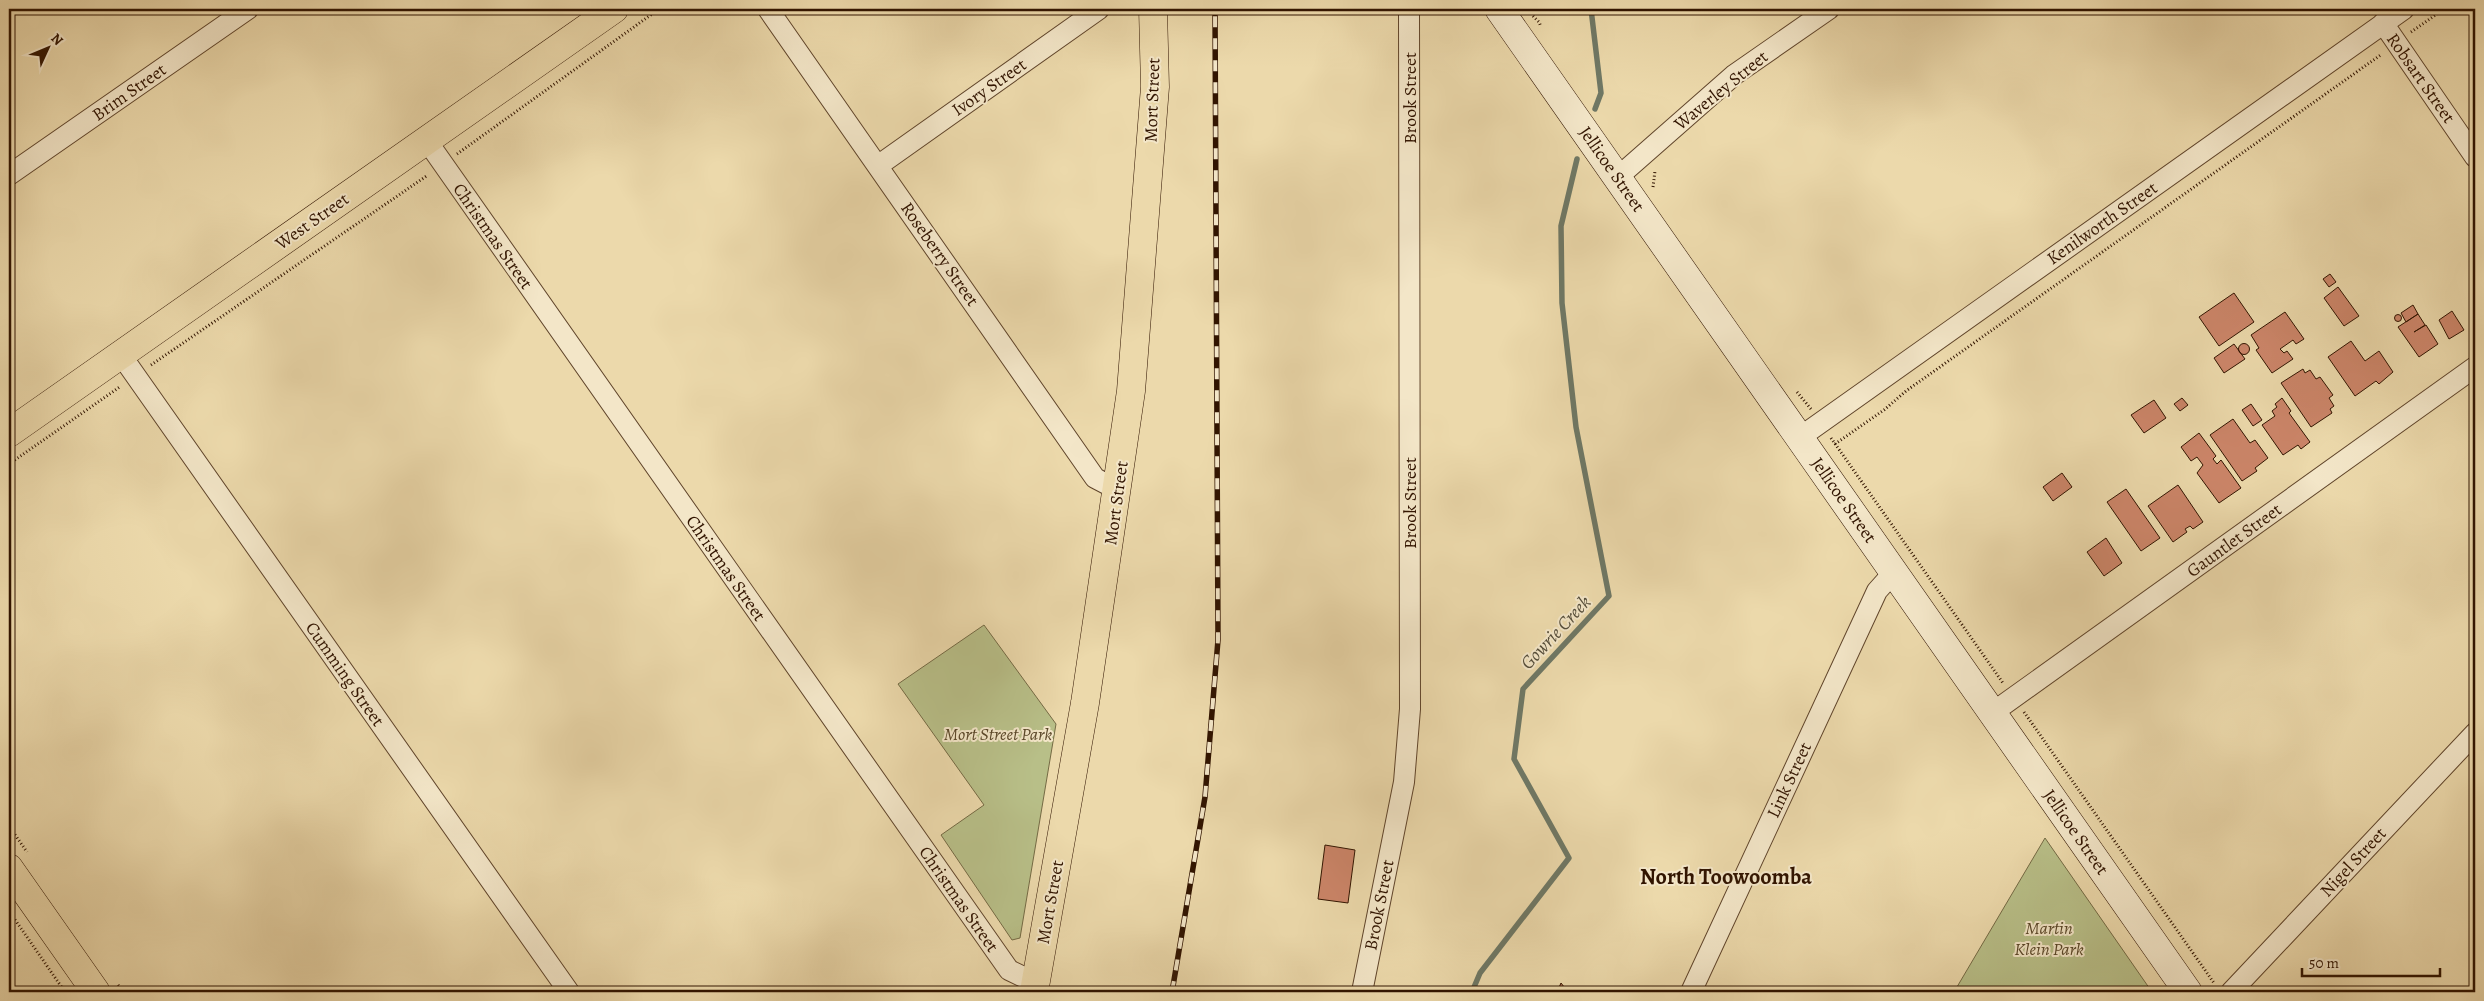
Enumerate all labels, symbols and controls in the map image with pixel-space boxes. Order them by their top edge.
north arrow [22,22,72,72]
street label: Robsart Street [2381,28,2461,128]
text: N [47,29,67,50]
street label: Waverley Street [1668,45,1773,136]
street label: Brook Street [1398,52,1422,144]
street label: Ivory Street [947,53,1031,121]
street label: Mort Street [1139,57,1165,143]
street label: Brim Street [87,58,171,126]
street label: Jellicoe Street [1574,121,1650,217]
street label: Kenilworth Street [2042,176,2162,270]
street label: Christmas Street [447,178,539,294]
street label: West Street [270,187,354,256]
street label: Roseberry Street [895,197,985,311]
street label: Jellicoe Street [1806,452,1882,548]
street label: Brook Street [1398,457,1422,549]
street label: Mort Street [1098,459,1134,547]
street label: Gauntlet Street [2182,497,2286,583]
street label: Christmas Street [680,510,772,626]
water label: Gowrie Creek [1515,590,1597,675]
street label: Cumming Street [300,617,390,731]
park label: Mort Street Park [944,722,1052,746]
street label: Link Street [1761,738,1817,822]
street label: Jellicoe Street [2038,784,2114,880]
street label: Nigel Street [2315,822,2392,902]
street label: Christmas Street [913,841,1005,957]
street label: Mort Street [1031,858,1069,946]
street label: Brook Street [1358,858,1400,952]
district label: North Toowoomba [1640,862,1812,892]
park label: Martin Klein Park [2014,916,2084,961]
scale bar [2302,946,2439,978]
text: 50 m [2309,953,2339,973]

